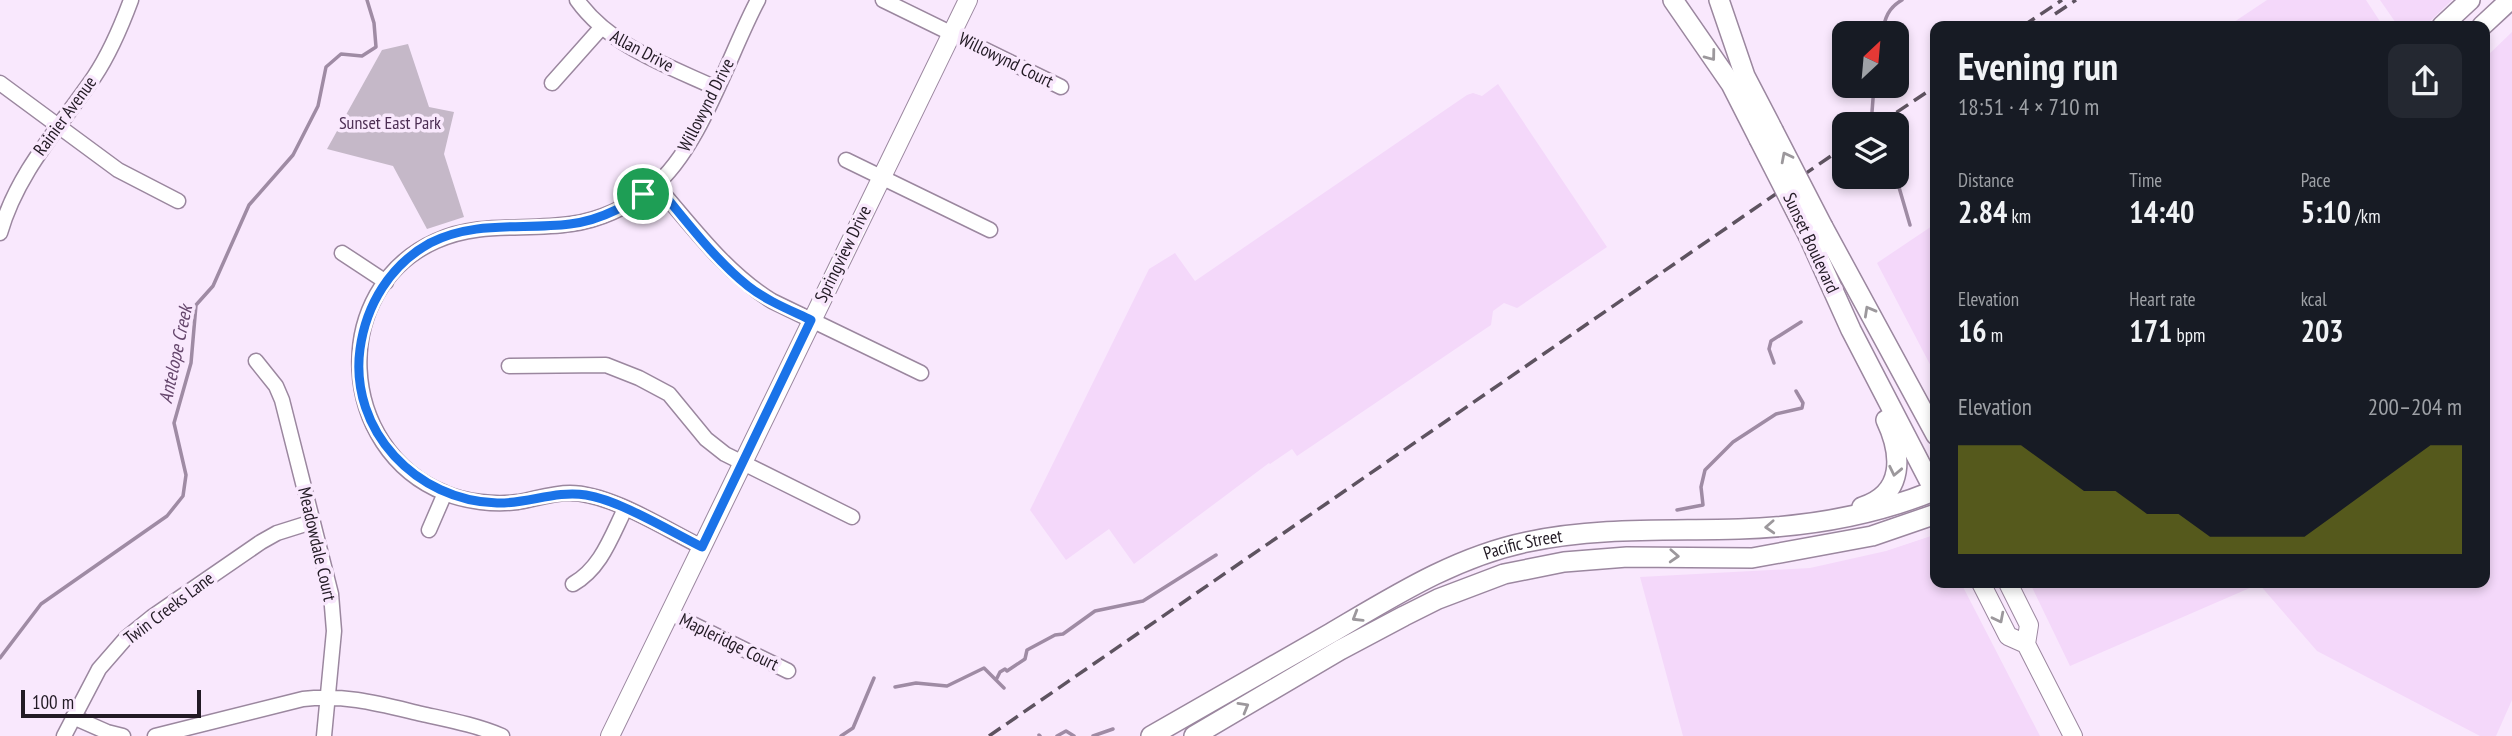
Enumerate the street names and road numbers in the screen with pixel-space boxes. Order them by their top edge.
street label: Allan Drive [607,24,678,77]
street label: Willowynd Court [955,27,1057,92]
street label: Willowynd Drive [672,54,739,155]
street label: Rainier Avenue [28,71,101,160]
street label: Sunset Boulevard [1778,189,1845,297]
street label: Springview Drive [809,202,876,306]
street label: Meadowdale Court [293,485,342,603]
street label: Pacific Street [1480,524,1564,564]
street label: Twin Creeks Lane [119,566,218,649]
street label: Mapleridge Court [676,608,783,675]

